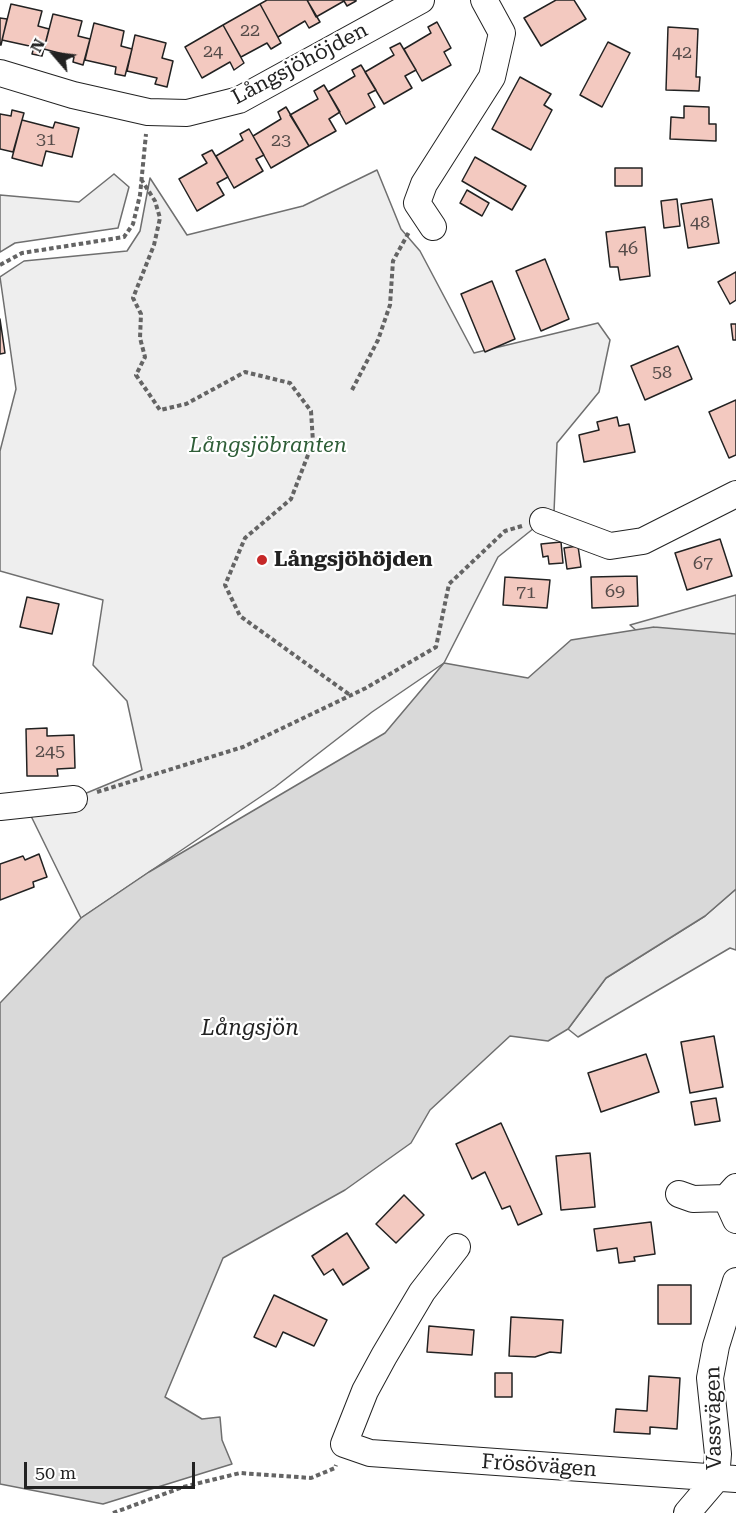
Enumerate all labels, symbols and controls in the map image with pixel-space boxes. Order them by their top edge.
street label: Långsjöhöjden [228,18,372,110]
house number: 22 [240,20,260,42]
north arrow [24,24,84,84]
text: N [26,35,49,55]
house number: 24 [203,41,223,63]
house number: 42 [672,42,692,64]
house number: 31 [36,129,56,151]
house number: 23 [271,130,291,152]
house number: 48 [690,212,710,234]
house number: 46 [618,238,638,260]
house number: 58 [652,362,672,384]
park label: Långsjöbranten [189,433,347,459]
place label: Långsjöhöjden [274,547,433,573]
marker: Långsjöhöjden [255,553,269,567]
house number: 67 [693,553,713,575]
house number: 69 [605,581,625,603]
house number: 71 [516,582,536,604]
house number: 245 [35,741,65,763]
water label: Långsjön [201,1016,299,1042]
street label: Vassvägen [700,1366,728,1470]
street label: Frösövägen [480,1449,598,1483]
scale bar [27,1450,198,1488]
text: 50 m [35,1462,76,1483]

